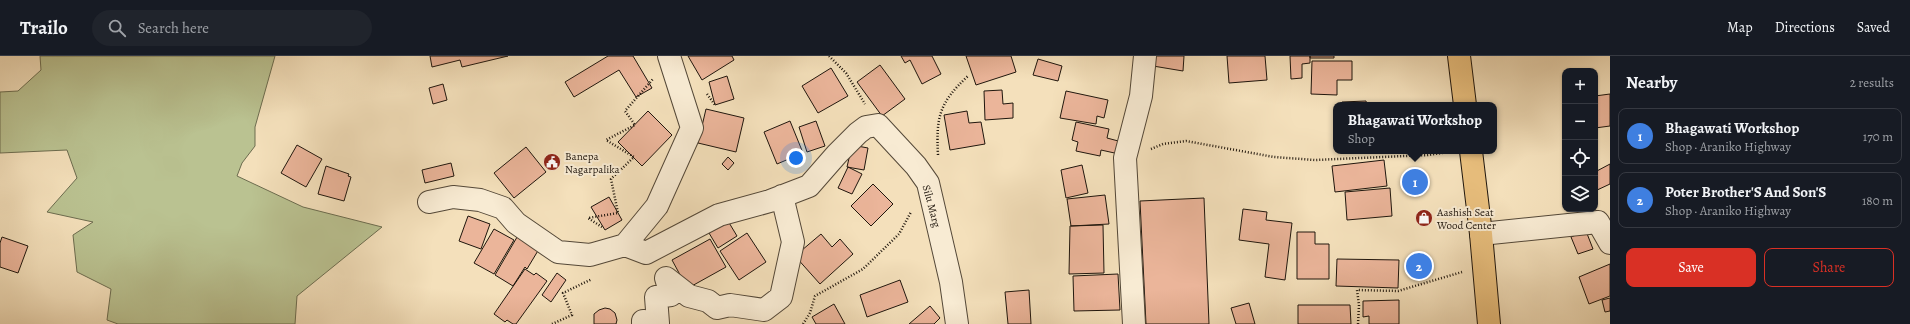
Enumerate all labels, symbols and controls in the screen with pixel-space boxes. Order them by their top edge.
search box [92,10,372,46]
text: Trailo [20,15,68,41]
icon: search [106,17,128,39]
text: Search here [138,18,209,38]
text: Map [1727,18,1753,37]
text: Directions [1775,18,1835,37]
text: Saved [1857,18,1890,37]
map controls [1562,68,1598,212]
button: + [1562,68,1598,104]
text: Nearby [1626,71,1677,94]
text: 2 results [1850,74,1894,91]
popup [1333,102,1497,154]
button: − [1562,104,1598,140]
text: Bhagawati Workshop [1348,110,1482,130]
text: Bhagawati Workshop [1665,118,1799,138]
text: 1 [1638,128,1642,145]
text: 170 m [1863,128,1893,145]
text: Shop [1348,130,1375,147]
text: Shop · Araniko Highway [1665,138,1791,155]
button: locate [1562,140,1598,176]
your location [786,148,806,168]
place label: Banepa Nagarpalika [565,149,620,177]
public building icon: Banepa Nagarpalika [542,152,562,172]
pin: 1 [1402,167,1428,197]
button: layers [1562,176,1598,212]
text: Poter Brother'S And Son'S [1665,182,1826,202]
street label: Silu Marg [919,183,945,230]
text: 2 [1637,192,1643,209]
text: 180 m [1862,192,1893,209]
text: Shop · Araniko Highway [1665,202,1791,219]
place label: Aashish Seat Wood Center [1436,205,1496,233]
shop icon: Aashish Seat Wood Center [1414,208,1434,228]
button: Save [1626,248,1756,287]
button: Share [1764,248,1894,287]
pin: 2 [1406,251,1432,281]

